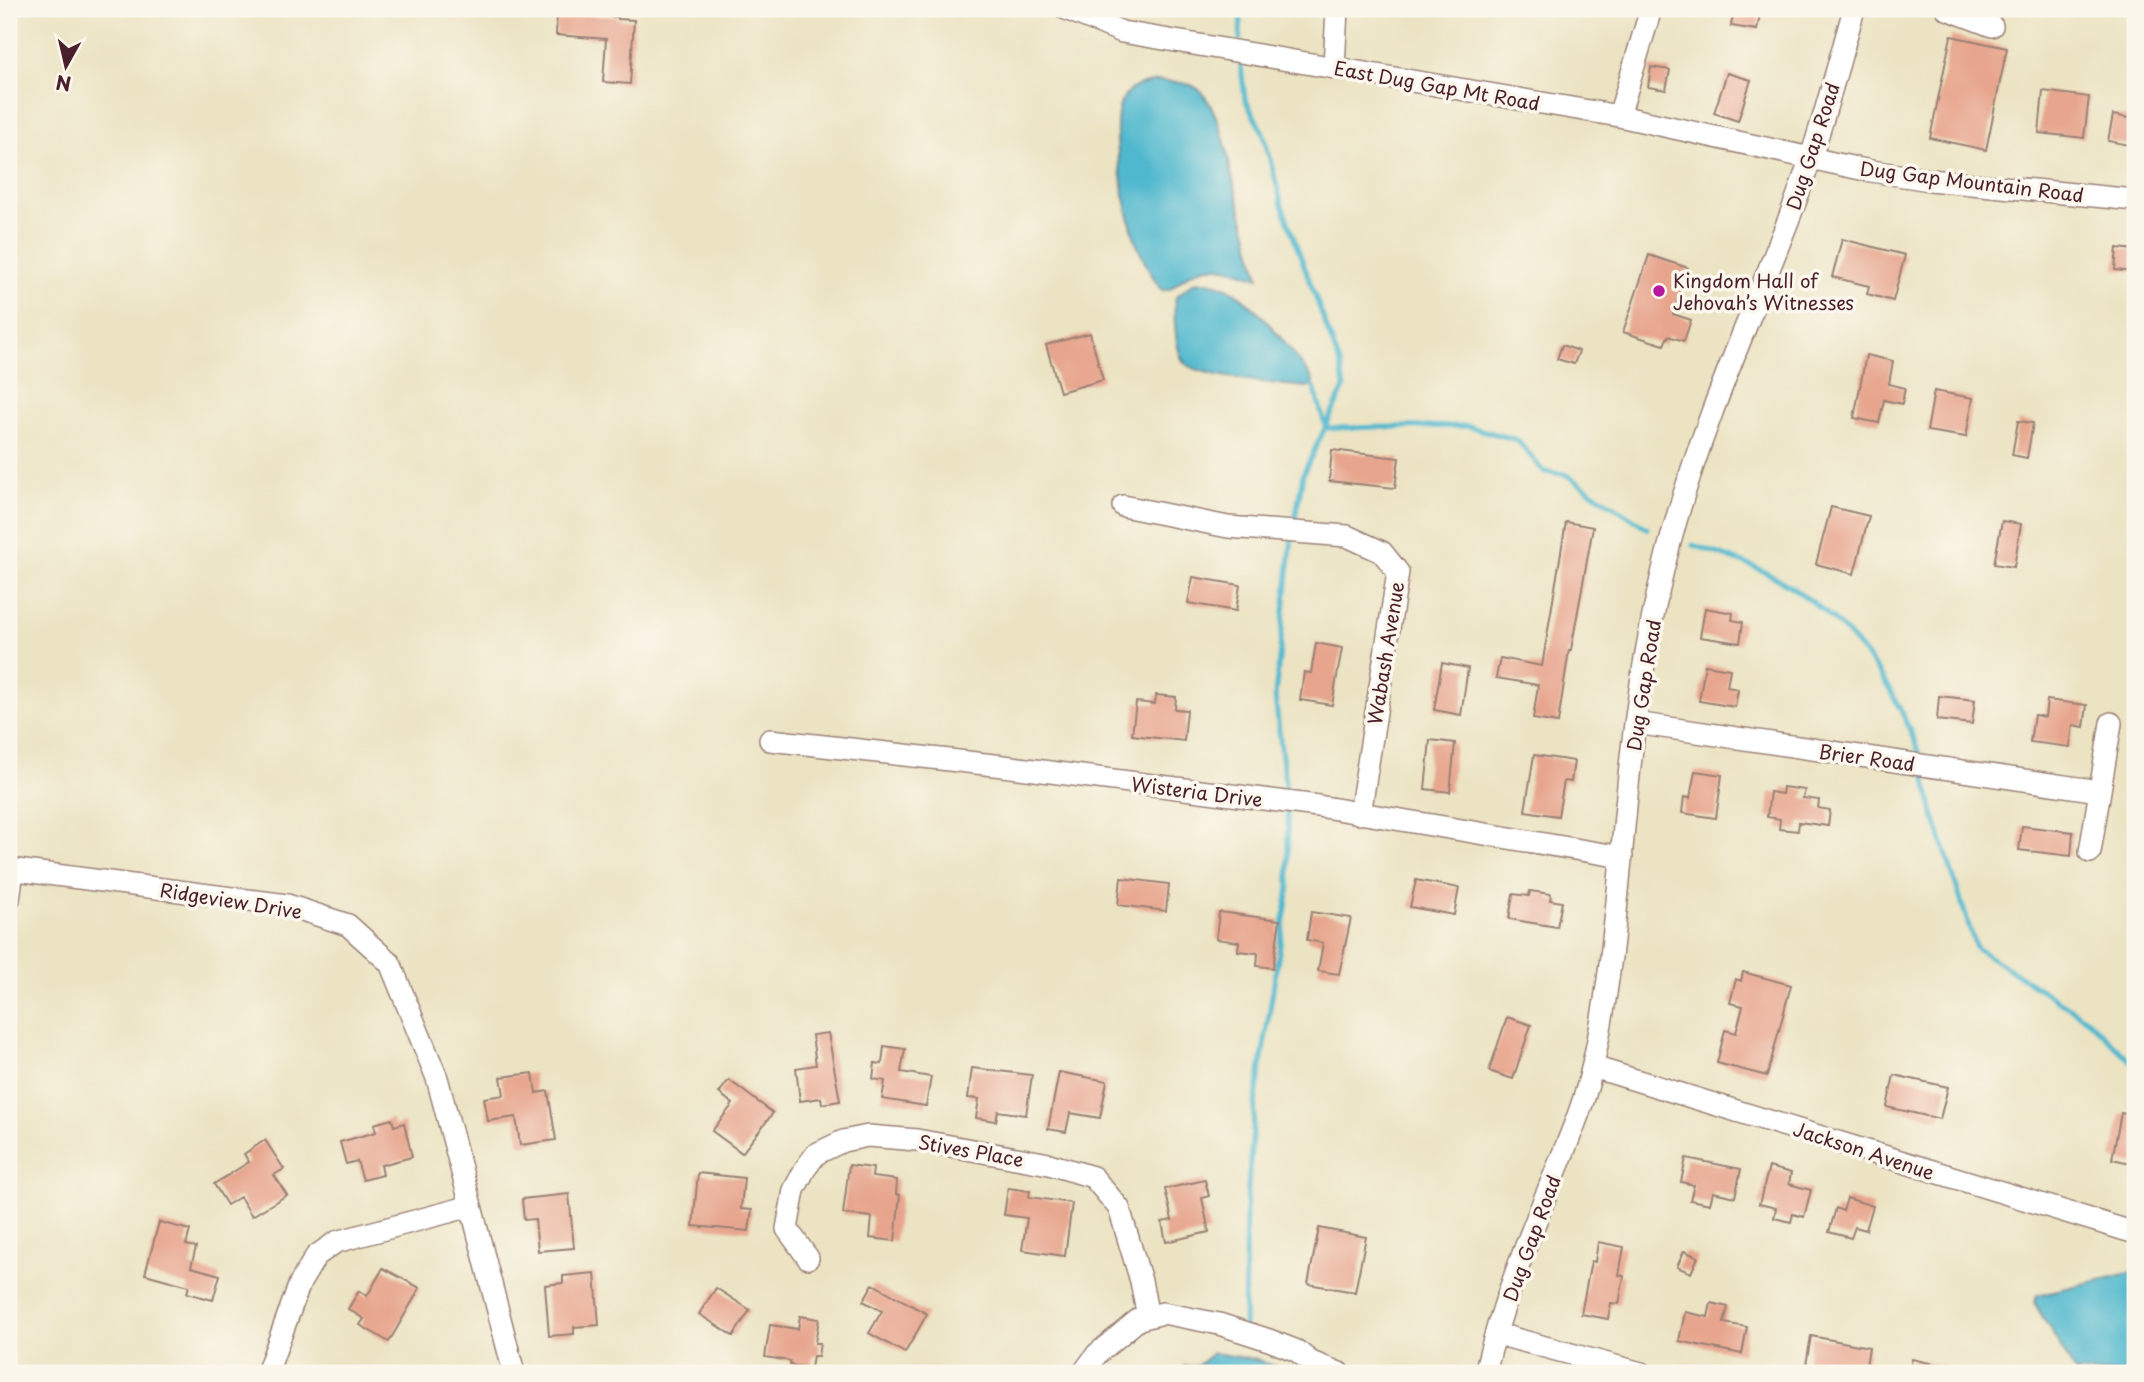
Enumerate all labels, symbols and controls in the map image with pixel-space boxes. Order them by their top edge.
north arrow [32,32,102,102]
street label: East Dug Gap Mt Road [1332,53,1542,117]
text: N [54,69,73,99]
street label: Dug Gap Road [1778,79,1846,213]
street label: Dug Gap Mountain Road [1859,153,2085,209]
place label: Kingdom Hall of Jehovah’s Witnesses [1673,266,1854,316]
marker: Kingdom Hall of Jehovah’s Witnesses [1651,283,1667,299]
street label: Wabash Avenue [1360,579,1410,727]
street label: Dug Gap Road [1619,617,1667,753]
street label: Brier Road [1817,736,1917,778]
street label: Wisteria Drive [1130,769,1264,813]
street label: Ridgeview Drive [158,875,304,925]
street label: Jackson Avenue [1790,1114,1938,1186]
street label: Stives Place [916,1127,1026,1173]
street label: Dug Gap Road [1495,1171,1567,1305]

